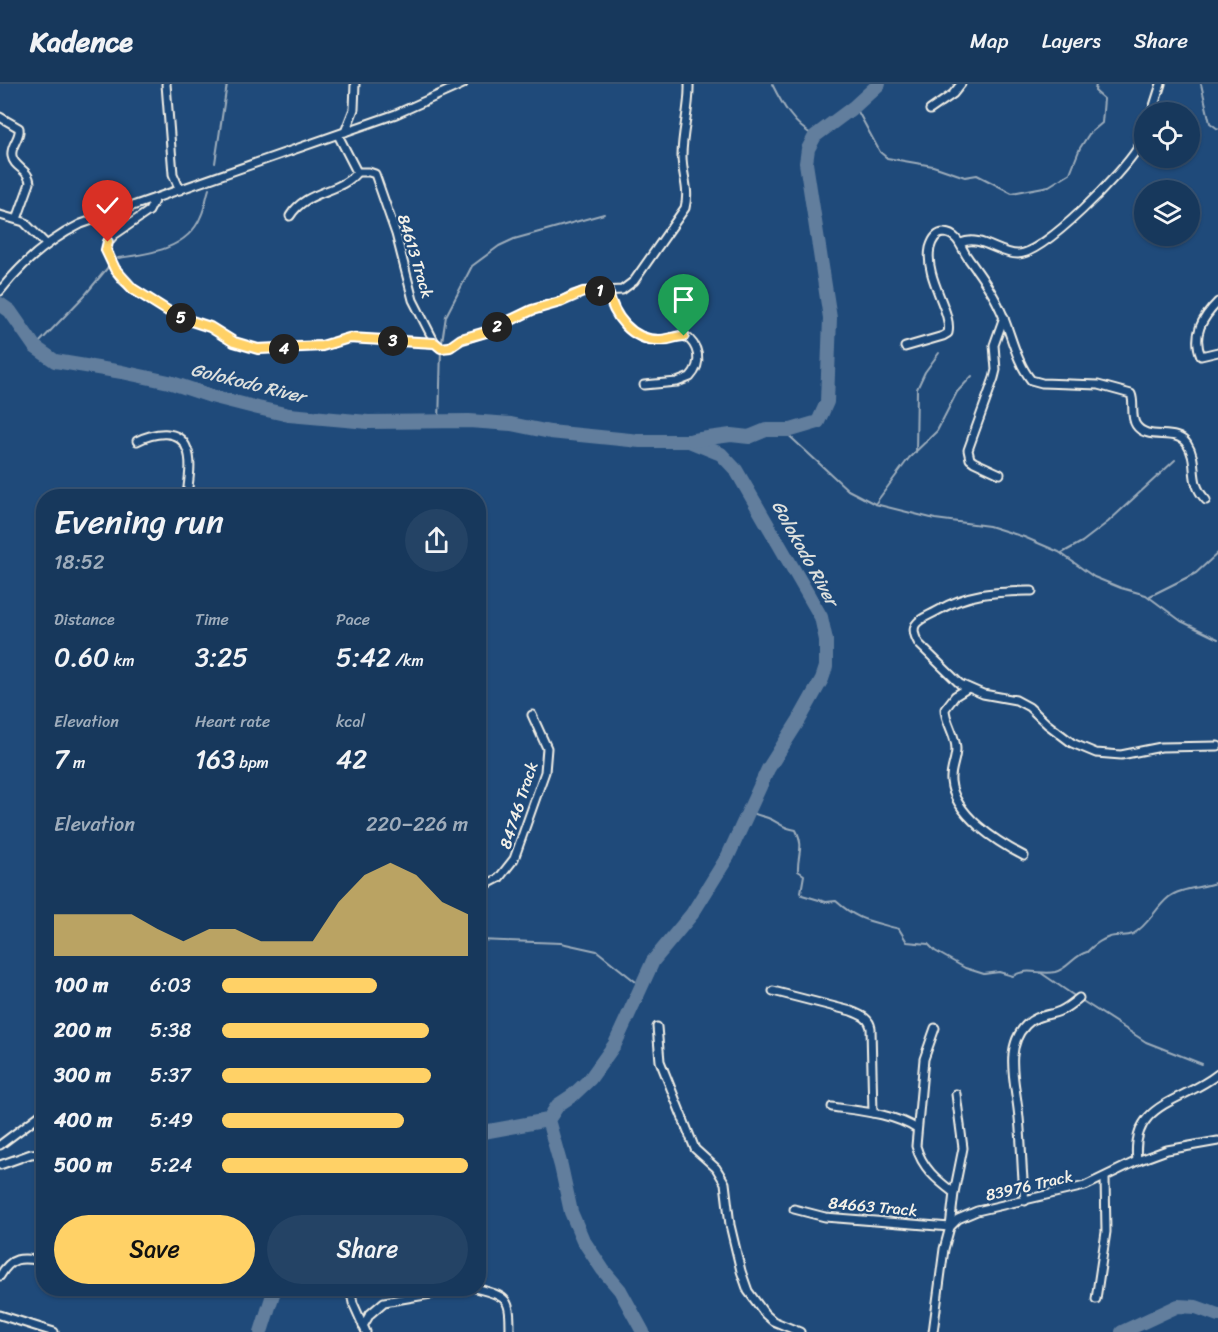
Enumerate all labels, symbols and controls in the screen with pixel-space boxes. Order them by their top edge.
text: Kadence [30,17,133,66]
text: Map [970,22,1009,60]
text: Layers [1042,22,1101,60]
text: Share [1134,22,1188,60]
map controls [1134,102,1200,246]
button: locate [1134,102,1200,168]
pin [82,180,133,242]
button: layers [1134,180,1200,246]
icon: check [91,189,124,222]
street label: 84613 Track [389,210,442,302]
pin [658,274,709,336]
pin: 1 [585,276,615,306]
text: 1 [597,276,603,305]
icon: arrive [667,283,700,316]
pin: 5 [166,303,196,333]
text: 5 [176,303,186,332]
pin: 2 [482,312,512,342]
text: 2 [492,312,502,341]
pin: 3 [378,326,408,356]
text: 3 [389,326,397,355]
pin: 4 [269,334,299,364]
text: 4 [279,334,289,363]
water label: Golokodo River [187,353,312,414]
text: Evening run [54,493,224,551]
water label: Golokodo River [763,494,849,615]
button: share [405,509,468,572]
text: 18:52 [54,545,104,580]
text: Distance [54,605,115,634]
text: Time [195,605,229,634]
text: Pace [336,605,370,634]
text: 0.60 [54,634,109,680]
text: 3:25 [195,634,248,680]
text: 5:42 [336,634,391,680]
text: km [109,646,134,675]
text: /km [391,646,424,675]
text: Elevation [54,707,119,736]
text: Heart rate [195,707,270,736]
text: kcal [336,707,365,736]
text: 7 [54,736,69,782]
text: 163 [195,736,235,782]
text: 42 [336,736,367,782]
text: m [69,748,85,777]
text: bpm [235,748,269,777]
street label: 84746 Track [491,758,546,853]
text: Elevation [54,807,135,842]
text: 220–226 m [366,807,468,842]
text: 100 m [54,968,108,1003]
text: 6:03 [150,968,191,1003]
text: 200 m [54,1013,111,1048]
text: 5:38 [150,1013,191,1048]
text: 300 m [54,1058,111,1093]
text: 5:37 [150,1058,191,1093]
text: 400 m [54,1103,112,1138]
text: 5:49 [150,1103,193,1138]
text: 500 m [54,1148,112,1183]
text: 5:24 [150,1148,192,1183]
street label: 83976 Track [982,1161,1076,1210]
street label: 84663 Track [827,1188,919,1225]
button: Save [54,1215,255,1284]
button: Share [267,1215,468,1284]

